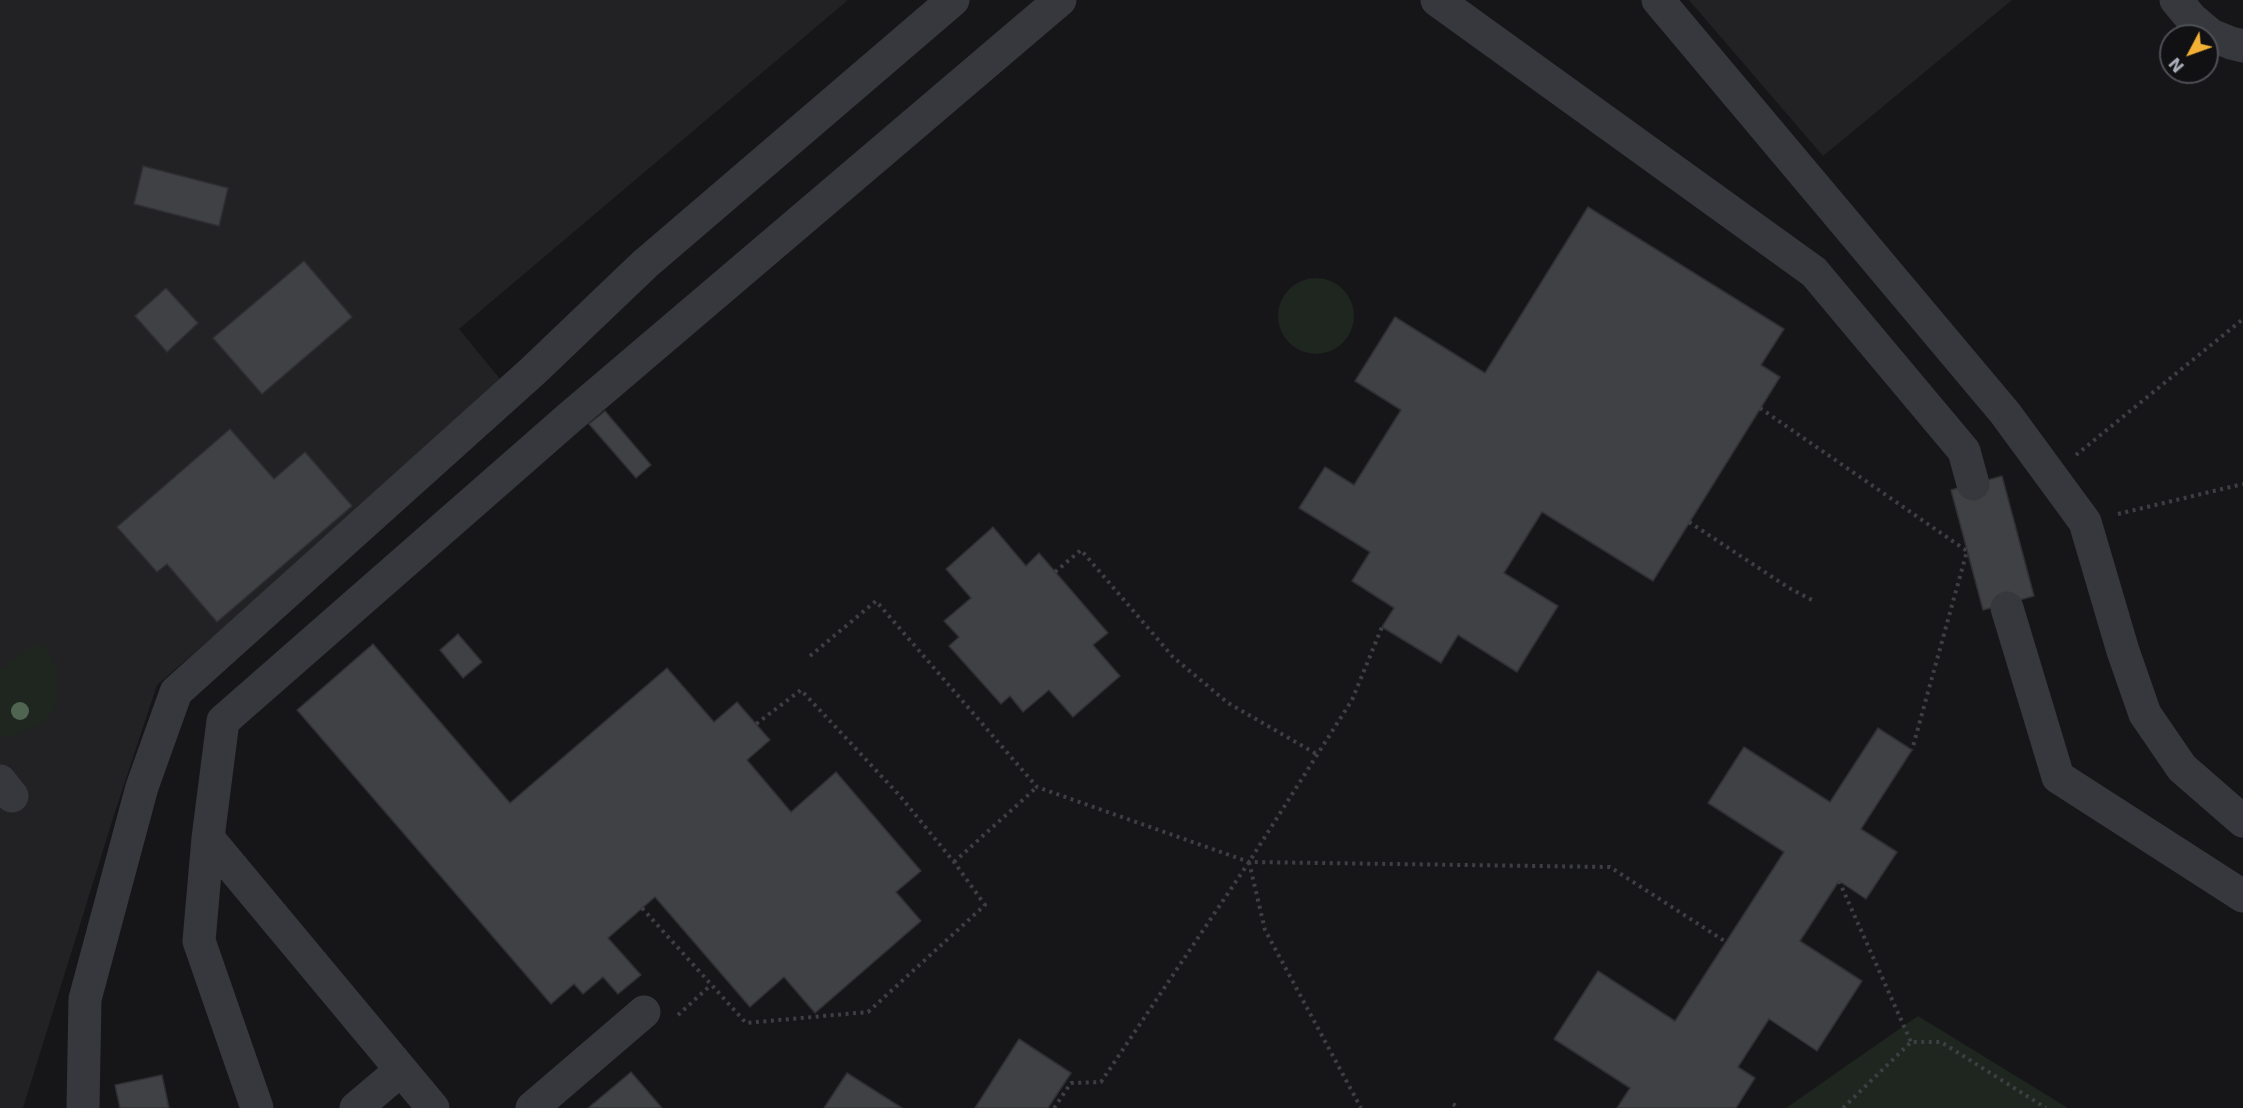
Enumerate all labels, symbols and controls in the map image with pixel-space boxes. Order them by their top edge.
north arrow [2159,24,2219,84]
text: N [2165,54,2188,76]

